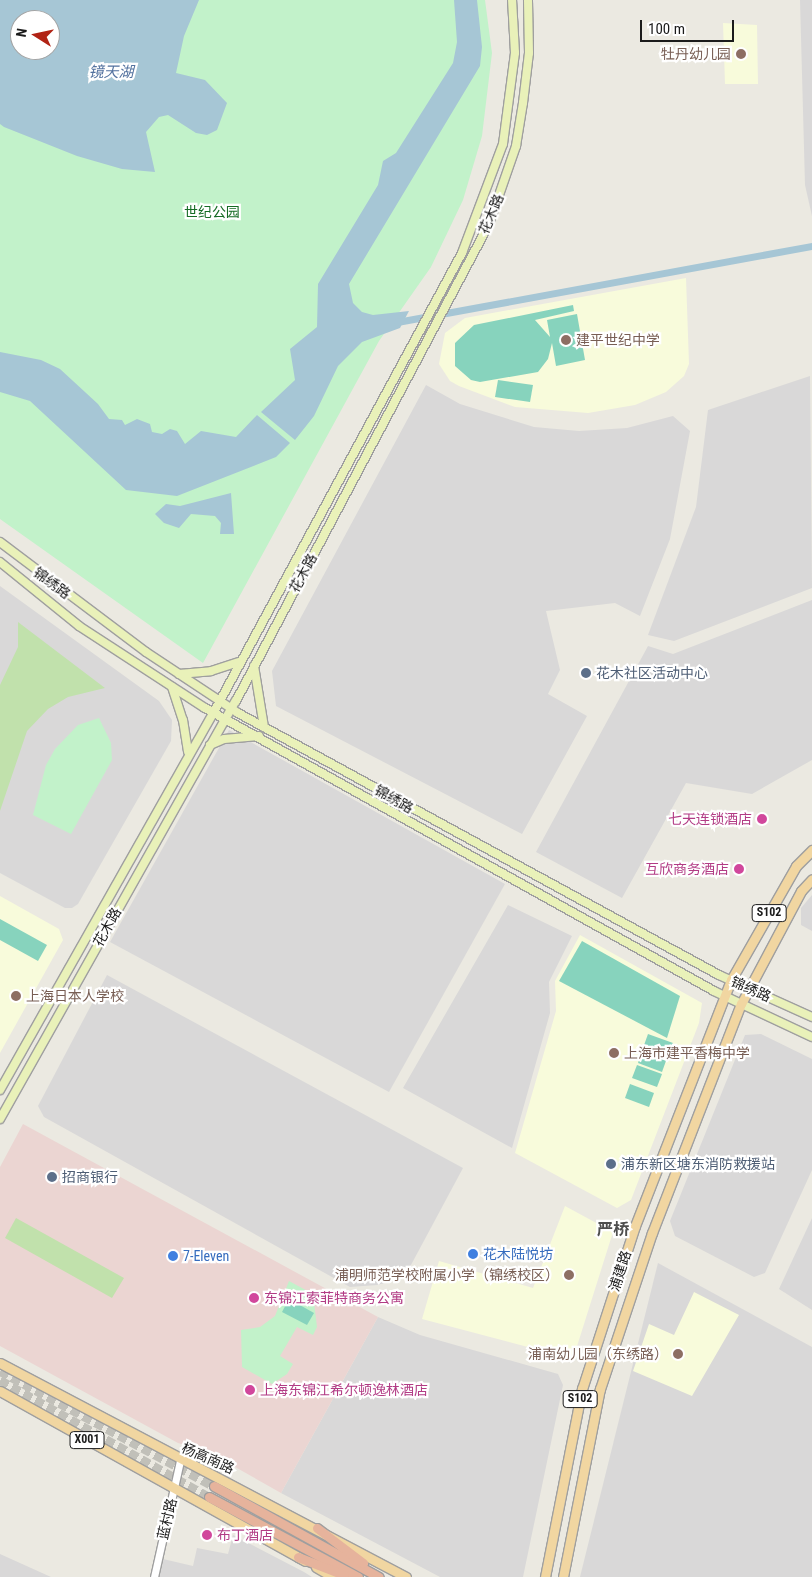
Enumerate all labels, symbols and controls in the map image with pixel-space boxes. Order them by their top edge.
north arrow [10,10,60,60]
scale bar [642,10,736,42]
text: 100 m [648,20,685,38]
text: N [13,27,30,38]
place label: 牡丹幼儿园 [661,46,731,62]
marker: 牡丹幼儿园 [735,48,747,60]
water label: 镜天湖 [89,64,133,82]
street label: 花木路 [475,191,507,237]
park label: 世纪公园 [184,204,240,220]
place label: 建平世纪中学 [576,332,660,348]
marker: 建平世纪中学 [560,334,572,346]
street label: 花木路 [286,551,320,595]
street label: 锦绣路 [30,564,74,602]
place label: 花木社区活动中心 [596,665,708,681]
marker: 花木社区活动中心 [580,667,592,679]
street label: 锦绣路 [372,781,416,817]
place label: 七天连锁酒店 [668,811,752,827]
marker: 七天连锁酒店 [756,813,768,825]
place label: 互欣商务酒店 [645,861,729,877]
marker: 互欣商务酒店 [733,863,745,875]
road number: S102 [752,904,786,922]
street label: 花木路 [89,905,125,949]
street label: 锦绣路 [728,973,774,1005]
place label: 上海日本人学校 [26,988,124,1004]
marker: 上海日本人学校 [10,990,22,1002]
place label: 上海市建平香梅中学 [624,1045,750,1061]
marker: 上海市建平香梅中学 [608,1047,620,1059]
place label: 浦东新区塘东消防救援站 [621,1156,775,1172]
marker: 浦东新区塘东消防救援站 [605,1158,617,1170]
place label: 招商银行 [62,1169,118,1185]
marker: 招商银行 [46,1171,58,1183]
district label: 严桥 [597,1220,629,1240]
place label: 花木陆悦坊 [483,1246,553,1262]
place label: 7-Eleven [183,1248,229,1264]
marker: 花木陆悦坊 [467,1248,479,1260]
street label: 浦建路 [606,1248,634,1294]
marker: 7-Eleven [167,1250,179,1262]
place label: 浦明师范学校附属小学（锦绣校区） [335,1267,559,1283]
marker: 浦明师范学校附属小学（锦绣校区） [563,1269,575,1281]
place label: 东锦江索菲特商务公寓 [264,1290,404,1306]
marker: 东锦江索菲特商务公寓 [248,1292,260,1304]
place label: 浦南幼儿园（东绣路） [528,1346,668,1362]
marker: 浦南幼儿园（东绣路） [672,1348,684,1360]
place label: 上海东锦江希尔顿逸林酒店 [260,1382,428,1398]
marker: 上海东锦江希尔顿逸林酒店 [244,1384,256,1396]
road number: S102 [562,1390,598,1408]
road number: X001 [70,1430,104,1450]
street label: 杨高南路 [179,1439,237,1477]
street label: 蓝村路 [154,1497,180,1541]
place label: 布丁酒店 [217,1527,273,1543]
marker: 布丁酒店 [201,1529,213,1541]

